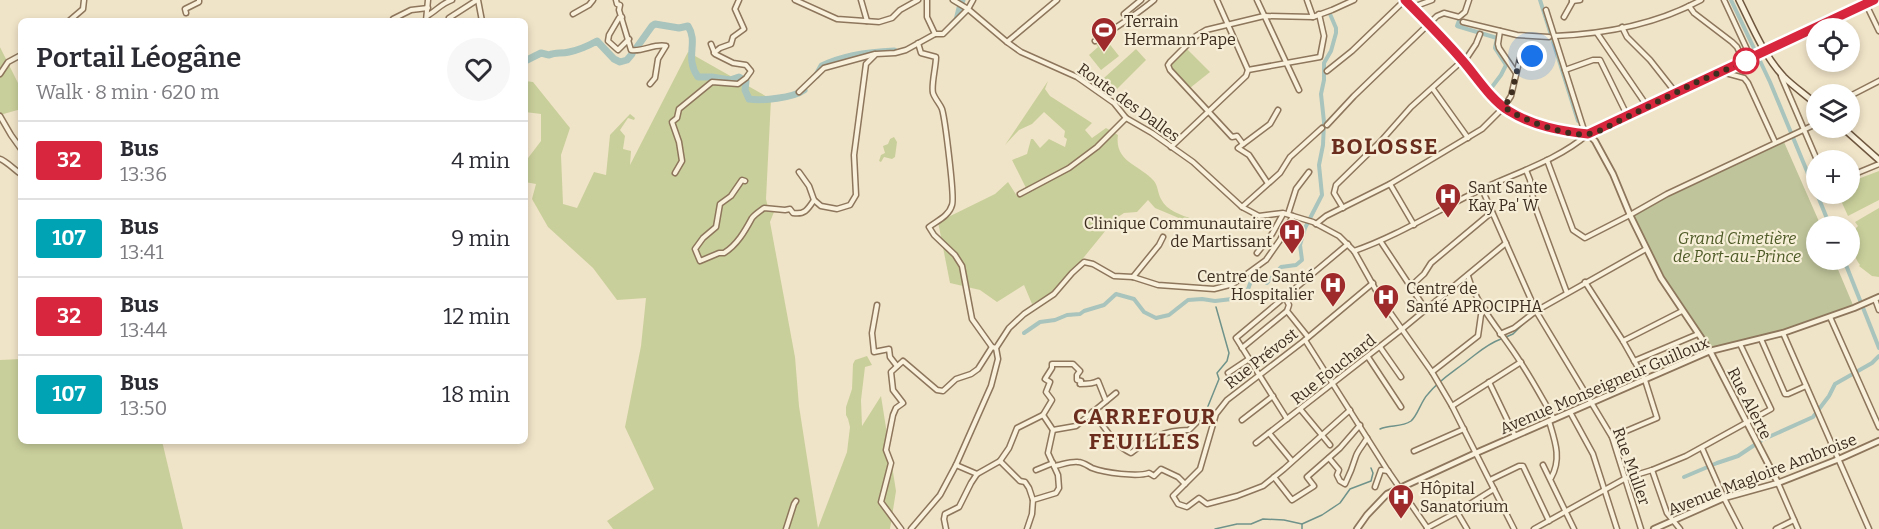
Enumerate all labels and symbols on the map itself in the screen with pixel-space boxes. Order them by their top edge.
place label: Terrain Hermann Pape [1124,12,1236,49]
sports icon: Terrain Hermann Pape [1089,15,1119,53]
your location [1517,41,1547,71]
unlabelled marker [1733,48,1759,74]
street label: Route des Dalles [1074,59,1183,146]
district label: BOLOSSE [1331,133,1439,160]
place label: Sant Sante Kay Pa' W [1468,178,1548,215]
hospital icon: Sant Sante Kay Pa' W [1433,181,1463,219]
place label: Clinique Communautaire de Martissant [1084,214,1272,251]
hospital icon: Clinique Communautaire de Martissant [1277,217,1307,255]
park label: Grand Cimetière de Port-au-Prince [1673,229,1801,266]
place label: Centre de Santé Hospitalier [1197,267,1314,304]
hospital icon: Centre de Santé Hospitalier [1318,270,1348,308]
place label: Centre de Santé APROCIPHA [1406,279,1543,316]
hospital icon: Centre de Santé APROCIPHA [1371,282,1401,320]
street label: Rue Prévost [1221,324,1302,393]
street label: Rue Fouchard [1287,330,1380,408]
street label: Avenue Monseigneur Guilloux [1497,333,1712,438]
street label: Rue Alerte [1723,364,1776,442]
district label: CARREFOUR FEUILLES [1073,403,1217,455]
street label: Rue Muller [1609,425,1654,508]
street label: Avenue Magloire Ambroise [1665,430,1859,519]
place label: Hôpital Sanatorium [1420,479,1508,516]
hospital icon: Hôpital Sanatorium [1386,482,1416,520]

